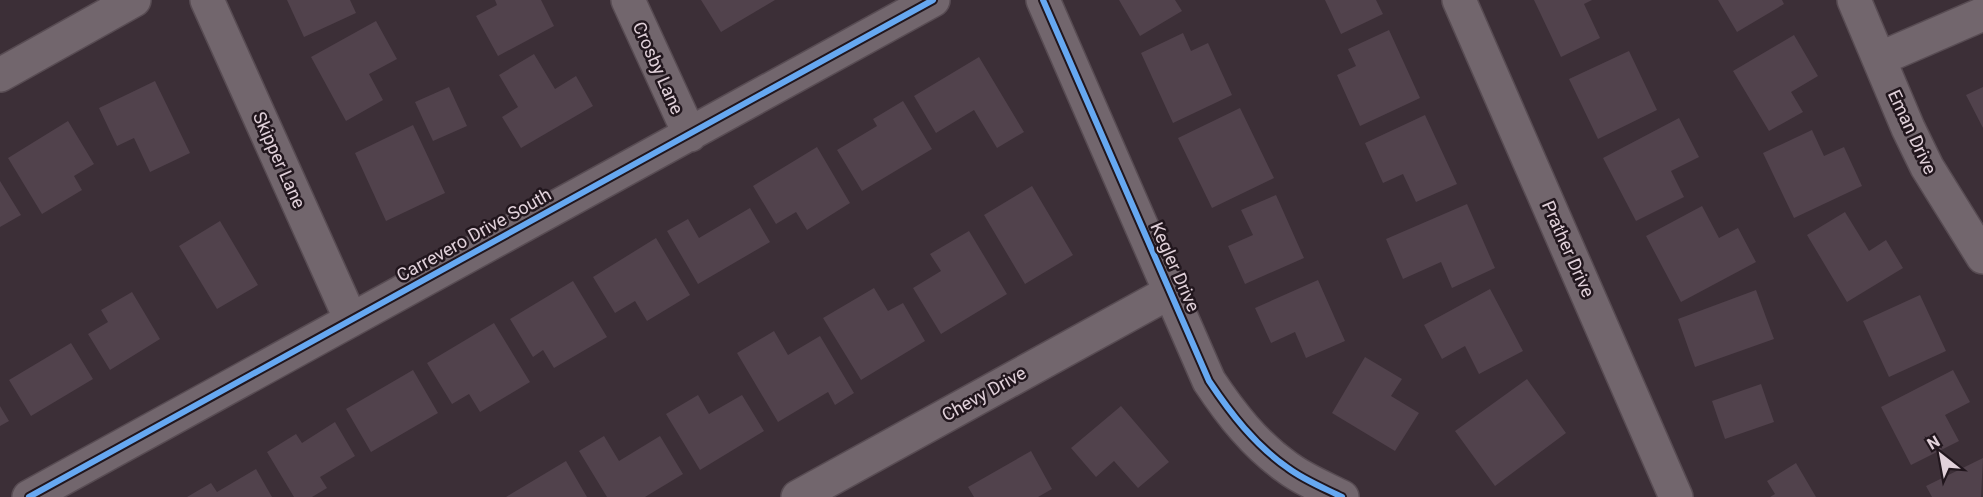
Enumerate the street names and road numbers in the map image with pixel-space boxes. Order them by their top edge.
street label: Crosby Lane [629,18,688,117]
street label: Eman Drive [1884,86,1941,177]
street label: Skipper Lane [249,108,310,211]
street label: Carrevero Drive South [393,183,555,286]
street label: Prather Drive [1538,197,1599,300]
street label: Kegler Drive [1146,219,1205,315]
street label: Chevy Drive [938,362,1030,425]

